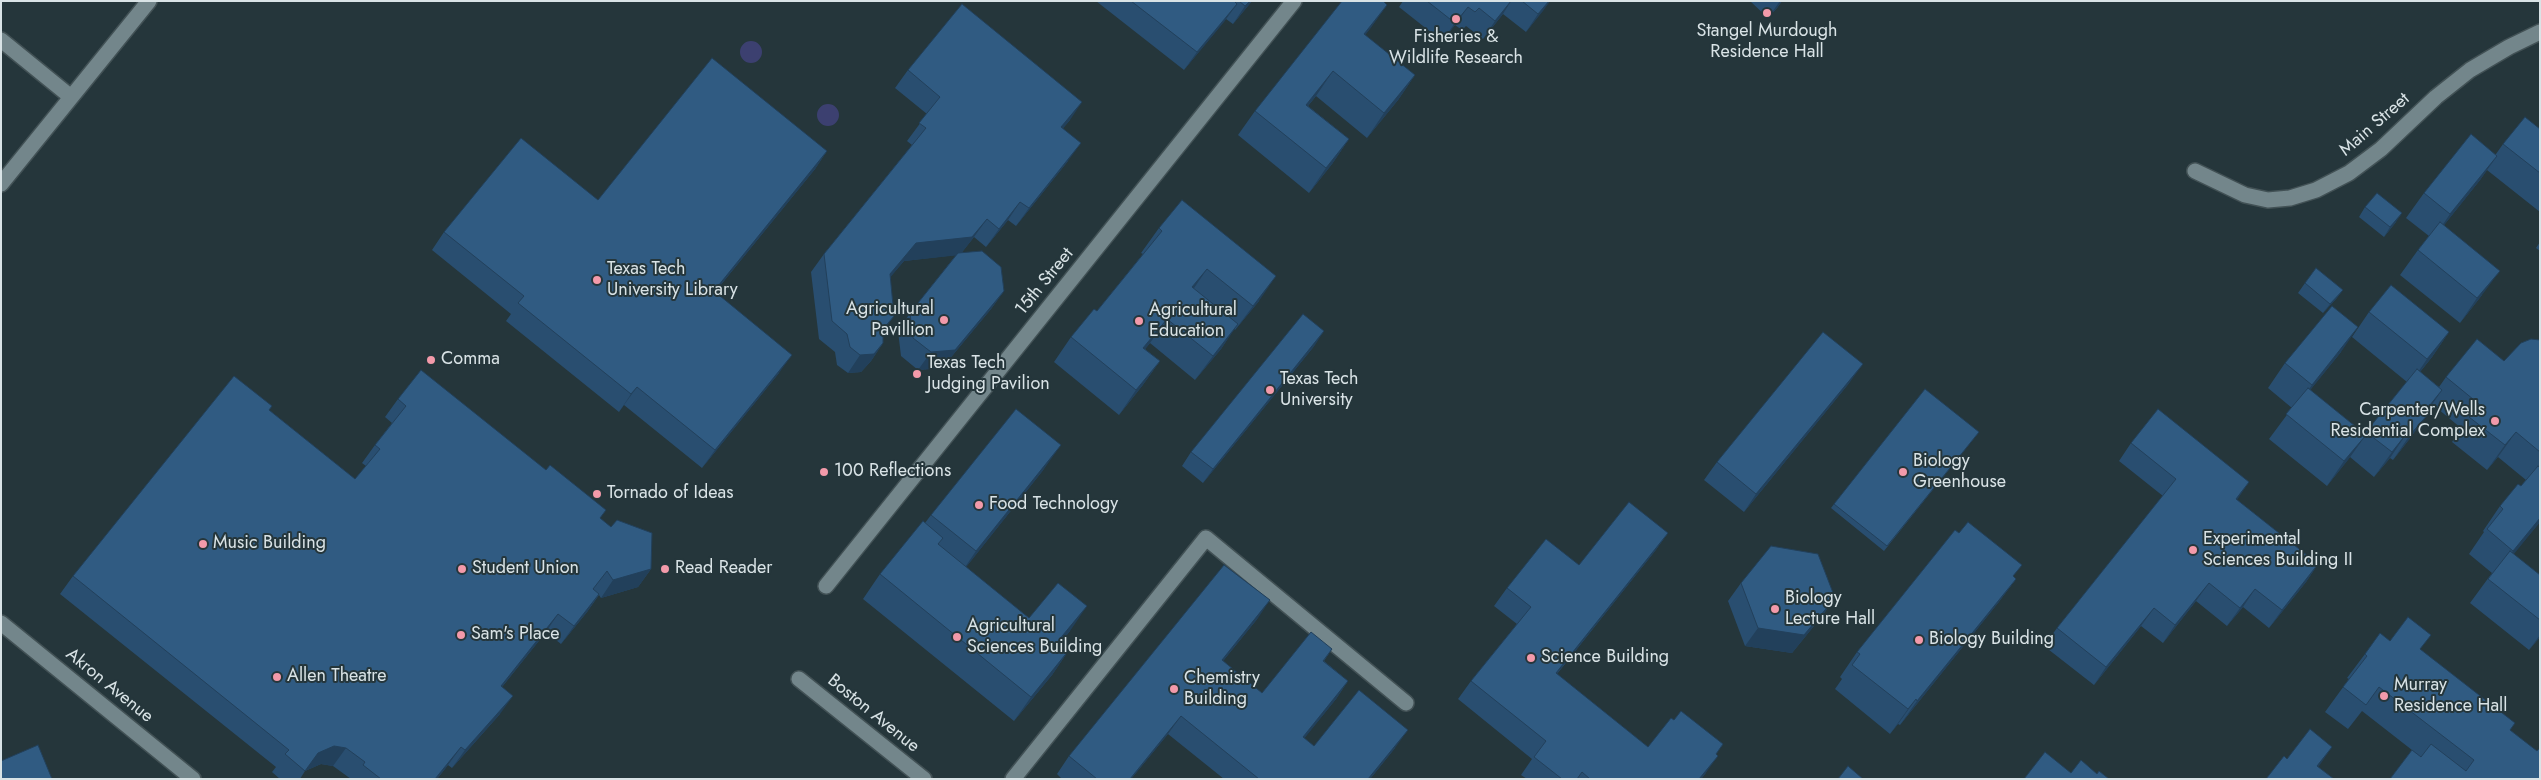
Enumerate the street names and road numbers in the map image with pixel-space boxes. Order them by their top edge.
street label: Main Street [2336,89,2414,161]
street label: 15th Street [1011,244,1079,320]
street label: Akron Avenue [61,644,157,728]
street label: Boston Avenue [823,670,923,758]

